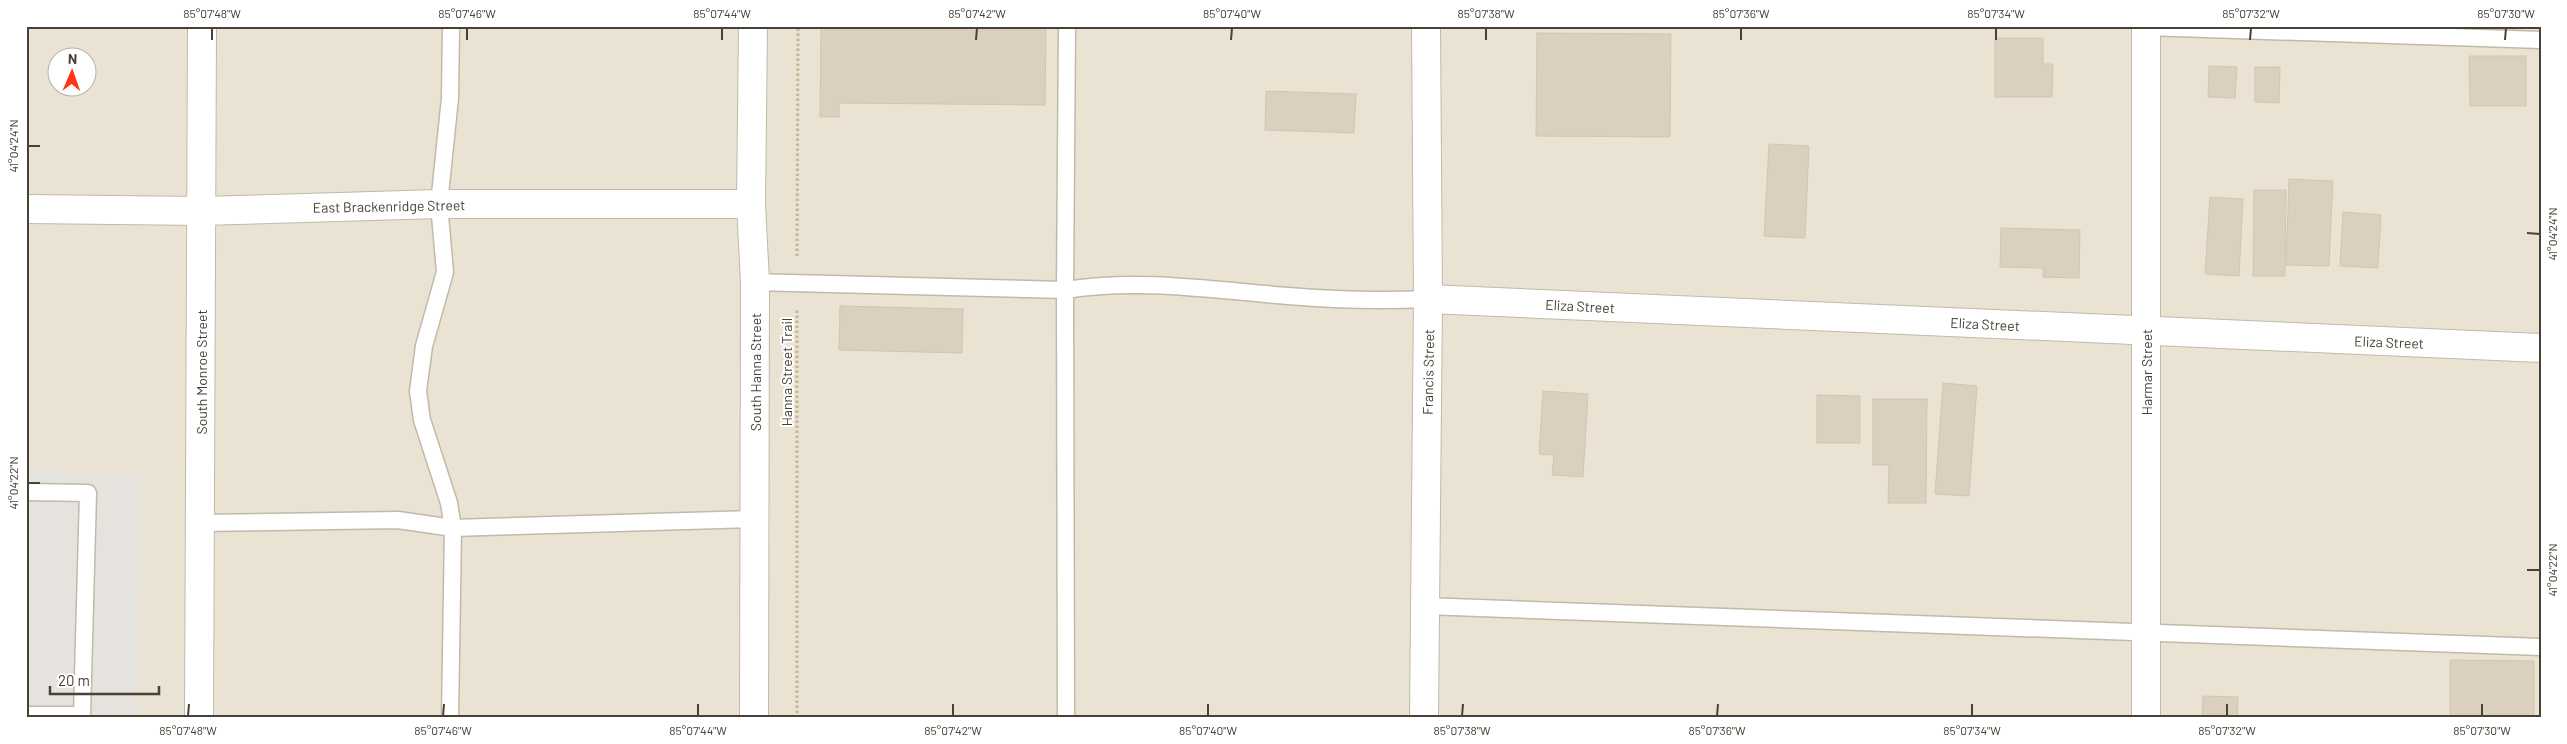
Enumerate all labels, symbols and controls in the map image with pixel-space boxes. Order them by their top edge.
text: 85°07'48"W [183,6,241,20]
text: 85°07'46"W [438,6,496,20]
text: 85°07'44"W [693,6,751,20]
text: 85°07'42"W [948,6,1006,20]
text: 85°07'40"W [1203,6,1261,20]
text: 85°07'38"W [1457,6,1515,20]
text: 85°07'36"W [1712,6,1770,20]
text: 85°07'34"W [1967,6,2025,20]
text: 85°07'32"W [2222,6,2280,20]
text: 85°07'30"W [2477,6,2535,20]
north arrow [48,48,98,98]
text: N [68,50,77,67]
text: 41°04'24"N [6,119,20,173]
street label: East Brackenridge Street [313,196,465,216]
text: 41°04'24"N [2545,207,2559,261]
street label: Eliza Street [1545,296,1615,316]
street label: South Monroe Street [193,309,210,435]
street label: South Hanna Street [747,313,764,431]
street label: Eliza Street [1950,314,2020,334]
street label: Hanna Street Trail [778,318,795,426]
street label: Francis Street [1419,329,1437,415]
street label: Harmar Street [2138,329,2155,415]
street label: Eliza Street [2354,332,2424,352]
text: 41°04'22"N [6,456,20,510]
text: 41°04'22"N [2545,543,2559,597]
scale bar [50,664,159,696]
text: 20 m [58,671,90,689]
text: 85°07'48"W [159,723,217,737]
text: 85°07'46"W [414,723,472,737]
text: 85°07'44"W [669,723,727,737]
text: 85°07'42"W [924,723,982,737]
text: 85°07'40"W [1179,723,1237,737]
text: 85°07'38"W [1433,723,1491,737]
text: 85°07'36"W [1688,723,1746,737]
text: 85°07'34"W [1943,723,2001,737]
text: 85°07'32"W [2198,723,2256,737]
text: 85°07'30"W [2453,723,2511,737]

